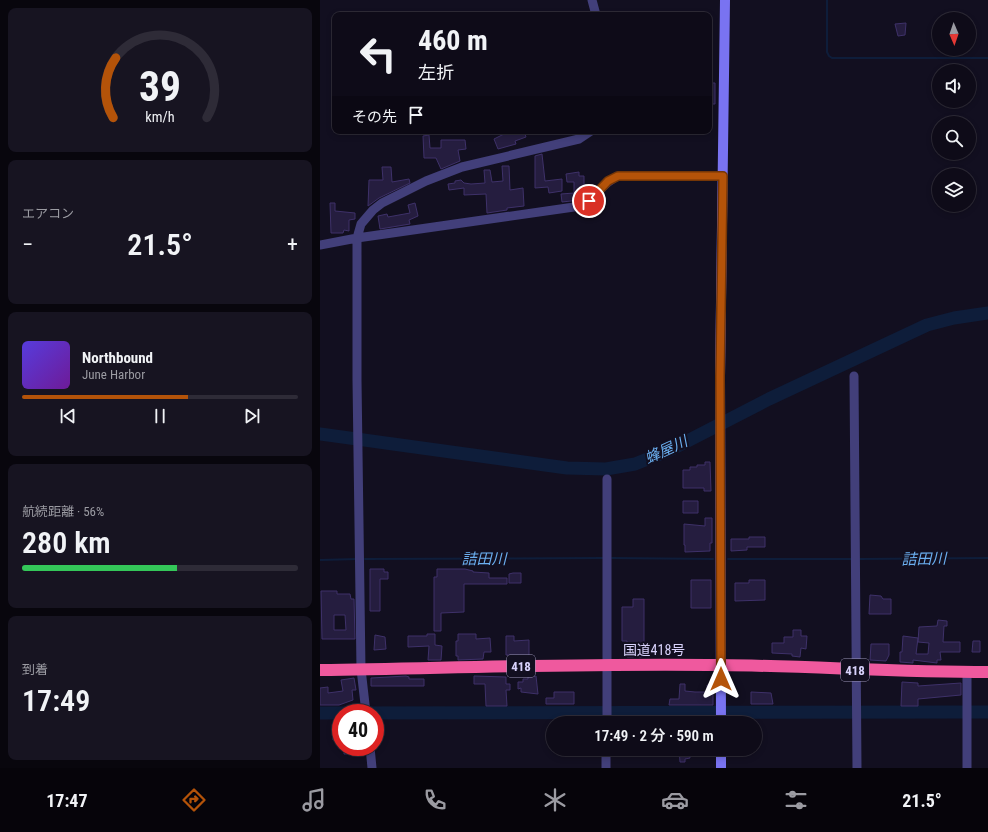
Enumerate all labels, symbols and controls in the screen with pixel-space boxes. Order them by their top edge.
north arrow [932,12,976,56]
map controls [932,12,976,212]
text: 460 m [418,24,488,57]
icon: left [352,28,404,80]
text: 39 [139,62,181,111]
text: 左折 [418,62,454,83]
button: sound [932,64,976,108]
icon: arrive [405,104,427,126]
text: その先 [352,108,397,126]
text: km/h [145,109,175,125]
button: search [932,116,976,160]
button: layers [932,168,976,212]
pin [572,184,606,218]
icon: arrive [578,190,600,212]
text: エアコン [22,206,74,221]
text: 21.5° [127,227,193,262]
text: − [22,232,33,257]
text: + [287,232,298,257]
text: Northbound [82,349,153,367]
text: June Harbor [82,367,145,382]
icon: previous [57,405,79,427]
icon: pause [149,405,171,427]
icon: next [241,405,263,427]
water label: 蜂屋川 [642,431,692,468]
text: 航続距離 · 56% [22,504,104,519]
text: 280 km [22,525,111,560]
water label: 詰田川 [461,550,508,568]
water label: 詰田川 [901,550,949,568]
street label: 国道418号 [623,642,685,658]
road number: 418 [507,655,535,677]
position arrow [700,658,742,700]
road number: 418 [841,659,869,681]
text: 到着 [22,662,48,677]
text: 17:49 [22,683,90,718]
speed limit sign: 40 [332,704,384,756]
text: 17:49 · 2 分 · 590 m [594,727,714,745]
icon: directions [180,786,208,814]
icon: music [300,786,328,814]
icon: phone [421,786,449,814]
icon: climate [541,786,569,814]
icon: car [661,786,689,814]
icon: filters [782,786,810,814]
text: 17:47 [46,790,88,811]
text: 21.5° [902,790,942,811]

